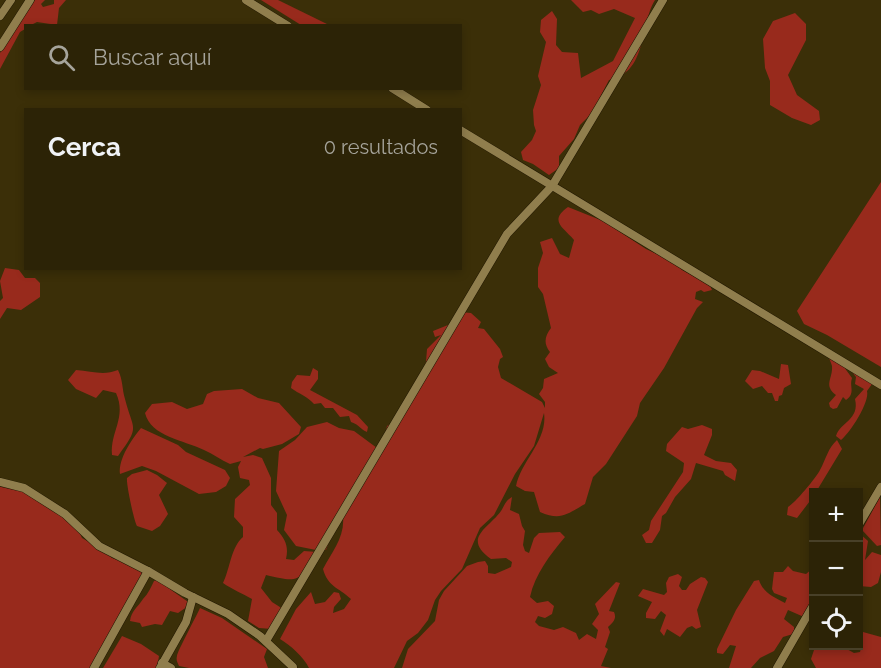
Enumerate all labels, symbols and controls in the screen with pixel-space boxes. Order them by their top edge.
search box [24,24,462,90]
icon: search [45,41,78,74]
text: Buscar aquí [93,44,212,70]
text: Cerca [48,132,121,162]
text: 0 resultados [324,135,438,159]
map controls [809,488,863,650]
button: + [809,488,863,542]
button: − [809,542,863,596]
button: locate [809,596,863,650]

